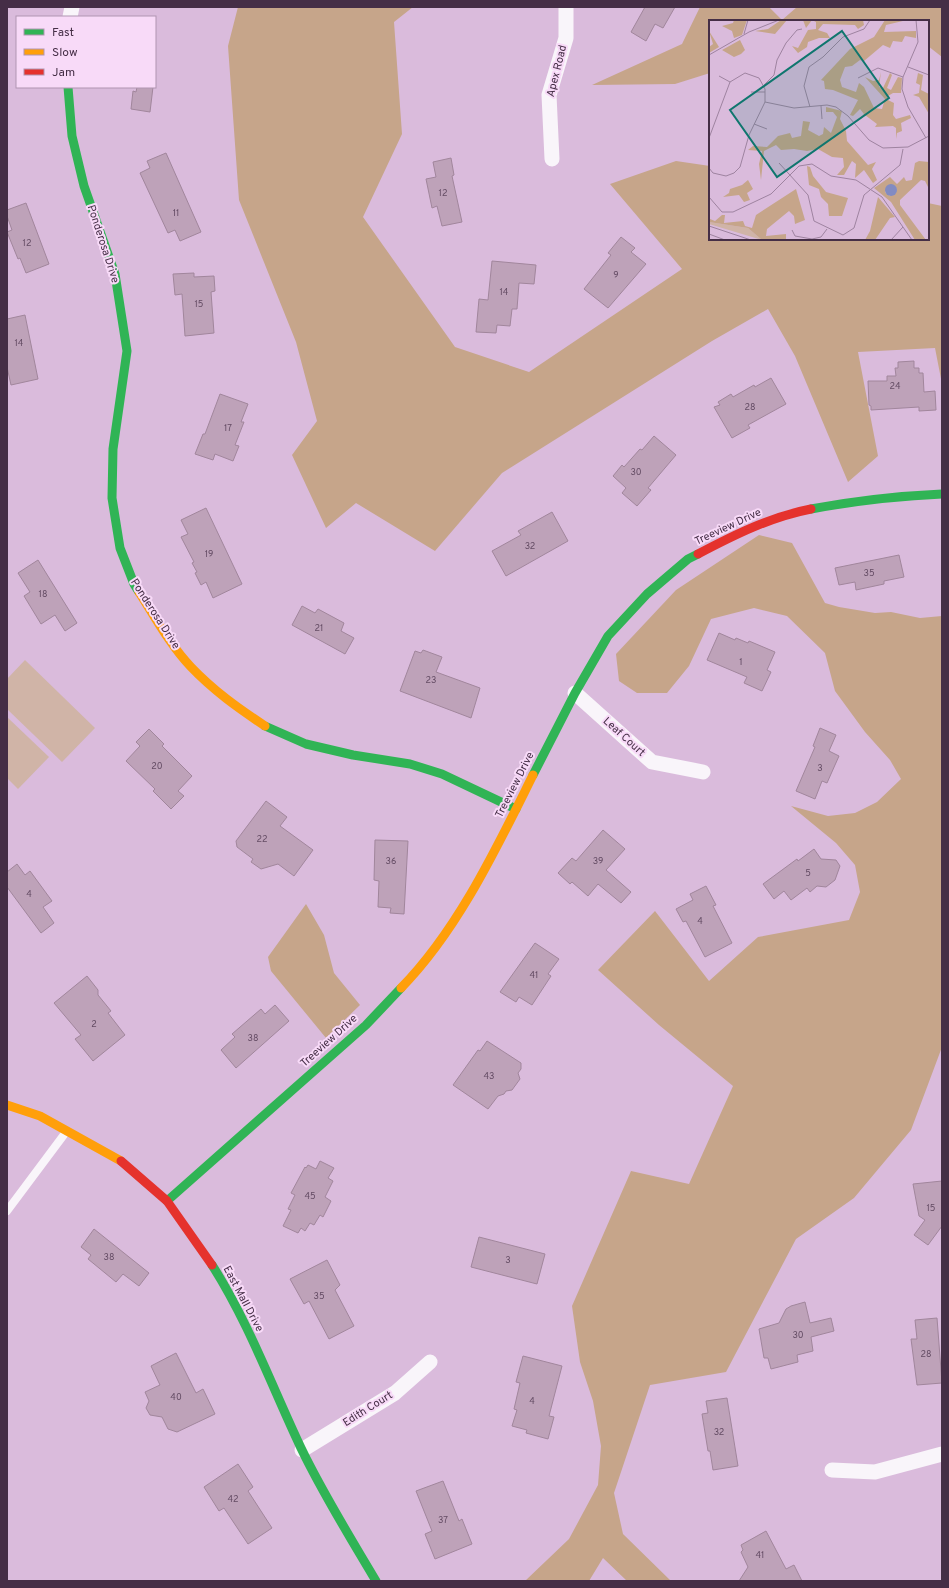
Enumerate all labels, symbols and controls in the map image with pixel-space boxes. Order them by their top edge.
legend [16,16,156,88]
inset map [709,20,929,240]
text: Fast [52,25,74,41]
street label: Apex Road [544,44,570,98]
text: Slow [52,45,78,61]
text: Jam [52,65,75,81]
house number: 12 [439,188,447,199]
street label: Ponderosa Drive [84,203,122,285]
house number: 11 [173,208,179,219]
house number: 12 [23,238,31,249]
house number: 9 [613,270,619,281]
house number: 14 [500,287,509,298]
house number: 15 [195,299,203,310]
house number: 14 [15,338,24,349]
house number: 24 [889,381,901,392]
house number: 28 [744,402,756,413]
house number: 17 [224,423,232,434]
house number: 30 [630,467,642,478]
street label: Treeview Drive [692,505,764,549]
house number: 32 [525,541,535,552]
house number: 19 [205,549,213,560]
house number: 35 [863,568,875,579]
street label: Ponderosa Drive [127,576,183,652]
house number: 18 [39,589,47,600]
house number: 21 [315,623,323,634]
house number: 1 [739,657,743,668]
house number: 23 [426,675,436,686]
street label: Leaf Court [600,714,648,760]
street label: Treeview Drive [492,750,538,820]
house number: 20 [151,761,163,772]
house number: 3 [817,763,823,774]
house number: 22 [256,834,268,845]
house number: 36 [386,856,396,867]
house number: 39 [593,856,603,867]
house number: 5 [805,868,811,879]
house number: 4 [26,889,32,900]
house number: 4 [697,916,703,927]
house number: 41 [530,970,538,981]
street label: Treeview Drive [298,1012,361,1070]
house number: 2 [91,1019,97,1030]
house number: 38 [248,1033,258,1044]
house number: 43 [483,1071,495,1082]
house number: 45 [304,1191,316,1202]
house number: 15 [927,1203,935,1214]
house number: 38 [104,1252,114,1263]
house number: 3 [505,1255,511,1266]
street label: East Mall Drive [220,1264,266,1335]
house number: 35 [313,1291,325,1302]
house number: 30 [792,1330,804,1341]
house number: 28 [920,1349,932,1360]
street label: Edith Court [341,1388,395,1430]
house number: 40 [170,1392,182,1403]
house number: 4 [529,1396,535,1407]
house number: 32 [714,1427,724,1438]
house number: 42 [227,1494,239,1505]
house number: 37 [438,1515,448,1526]
house number: 41 [756,1550,764,1561]

